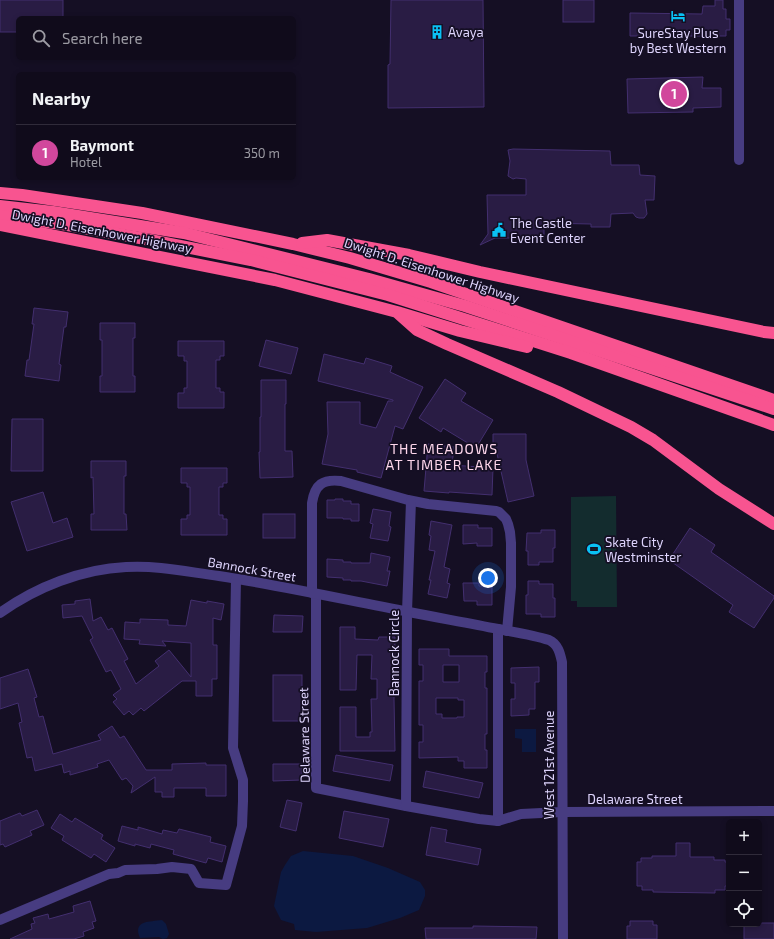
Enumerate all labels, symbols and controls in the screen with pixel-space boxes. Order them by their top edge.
hotel icon: SureStay Plus by Best Western [670,8,686,24]
search box [16,16,296,60]
building icon: Avaya [429,24,445,40]
place label: Avaya [448,24,484,40]
place label: SureStay Plus by Best Western [630,25,726,56]
icon: search [30,27,52,49]
text: Search here [62,29,143,47]
pin: 1 [661,79,687,109]
text: Nearby [32,88,90,108]
text: Baymont [70,136,134,154]
text: 1 [42,145,48,161]
text: 350 m [244,145,280,161]
text: Hotel [70,154,102,170]
street label: Dwight D. Eisenhower Highway [11,206,194,256]
place label: The Castle Event Center [510,215,586,246]
public building icon: The Castle Event Center [491,222,507,238]
street label: Dwight D. Eisenhower Highway [342,234,522,306]
district label: THE MEADOWS AT TIMBER LAKE [386,440,502,473]
place label: Skate City Westminster [605,534,682,565]
sports icon: Skate City Westminster [586,541,602,557]
street label: Bannock Street [207,553,298,585]
your location [478,568,498,588]
street label: Bannock Circle [386,610,402,696]
street label: Delaware Street [295,687,313,783]
street label: West 121st Avenue [541,711,557,819]
street label: Delaware Street [587,791,683,807]
map controls [726,819,762,927]
button: + [726,819,762,855]
button: − [726,855,762,891]
button: locate [726,891,762,927]

